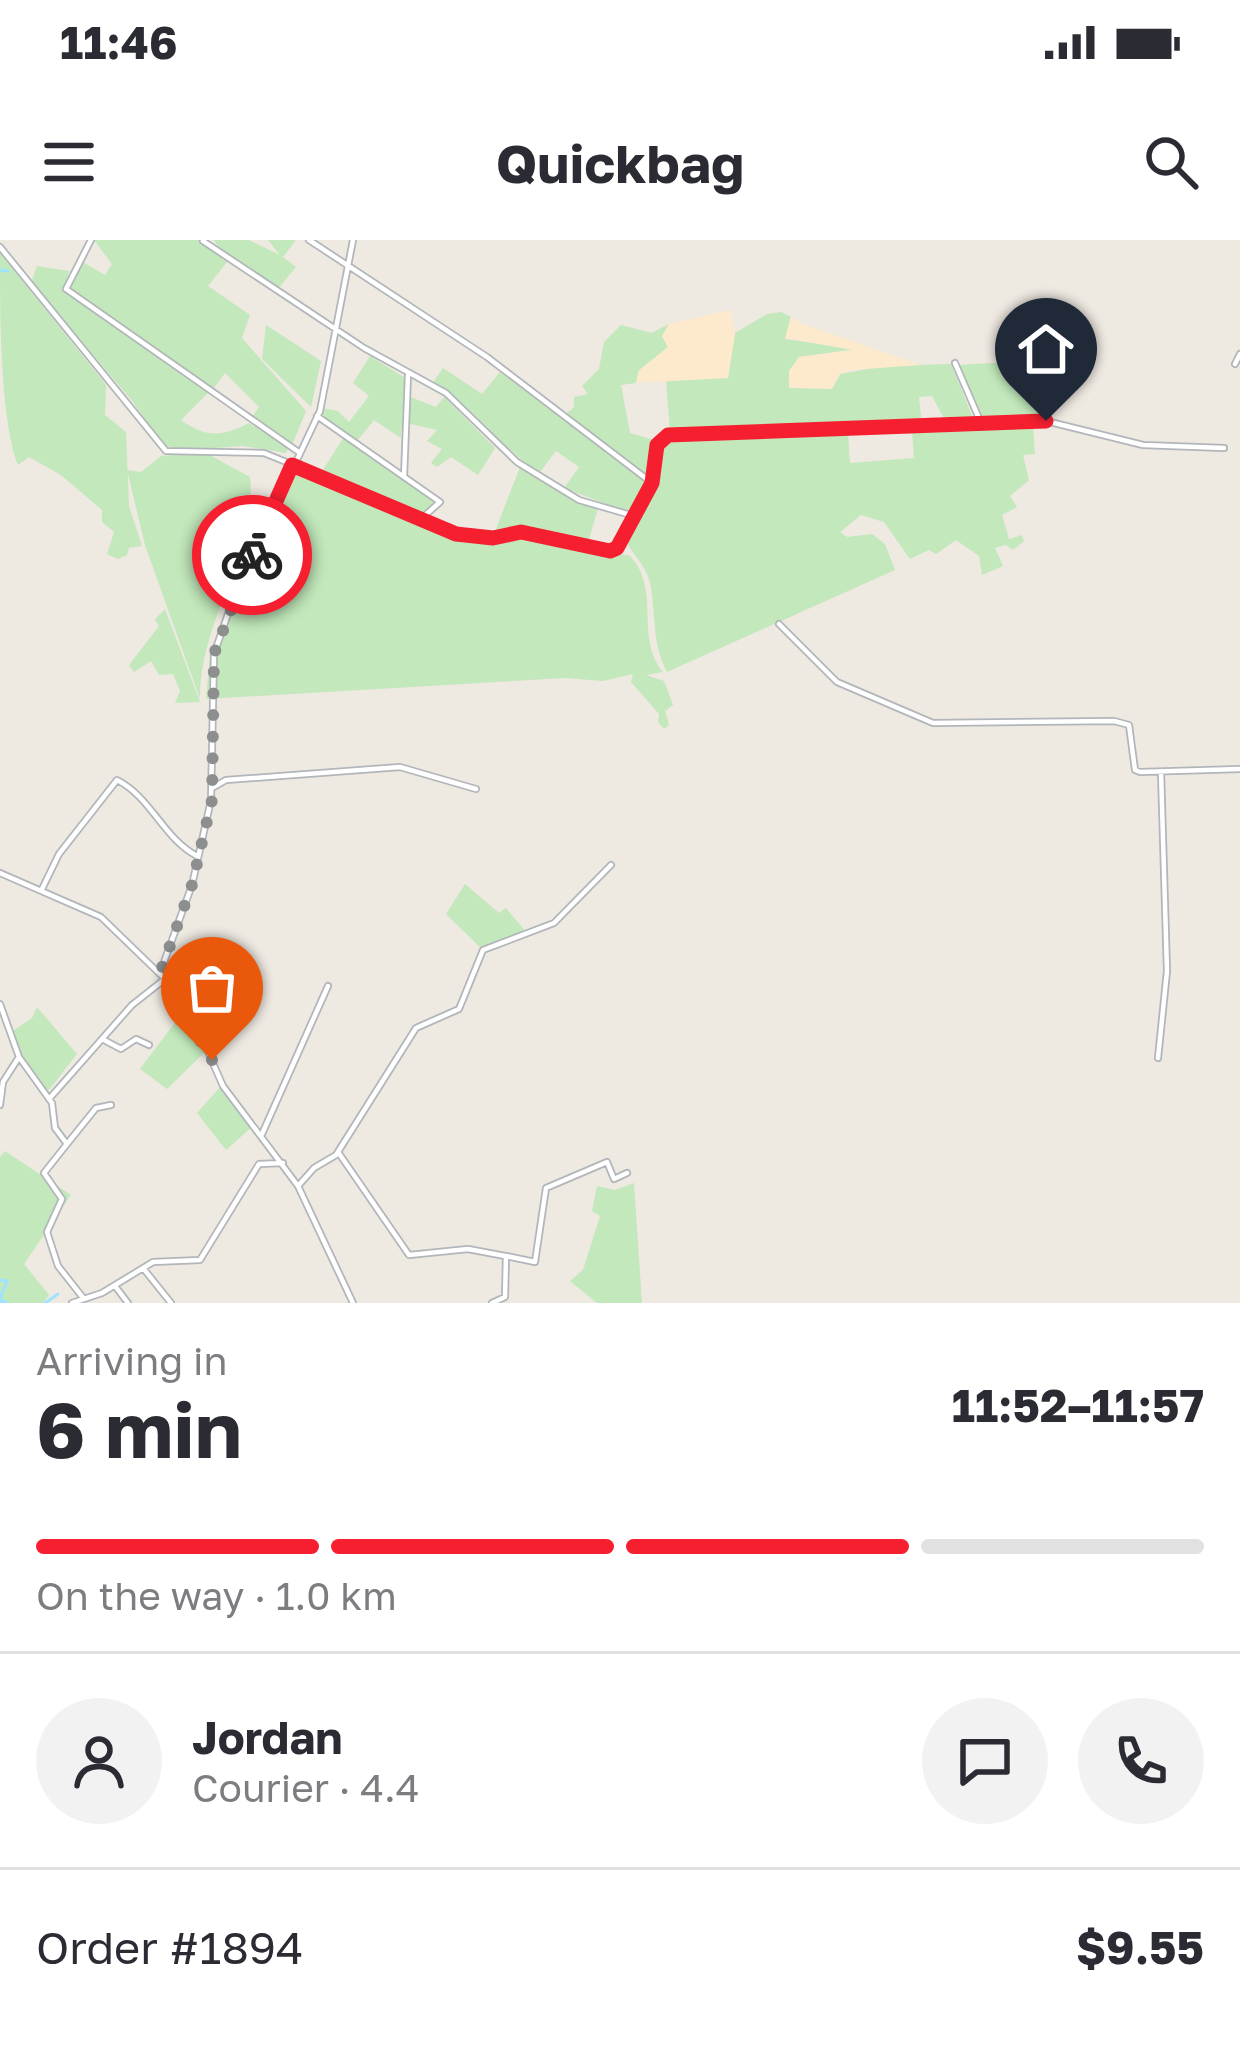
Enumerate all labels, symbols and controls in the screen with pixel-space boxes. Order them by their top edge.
text: 11:46 [60,15,177,69]
icon: menu [36,129,102,195]
icon: search [1138,129,1204,195]
text: Quickbag [496,130,744,195]
pin [995,298,1097,421]
icon: home [1013,316,1079,382]
courier [192,495,312,615]
icon: bike [219,522,285,588]
pin [161,937,263,1060]
icon: bag [179,955,245,1021]
text: Arriving in [36,1337,227,1384]
text: 11:52–11:57 [952,1378,1204,1432]
text: 6 min [36,1382,242,1475]
text: On the way · 1.0 km [36,1572,397,1619]
button: person [36,1698,162,1824]
button: chat [922,1698,1048,1824]
button: phone [1078,1698,1204,1824]
text: Jordan [192,1710,343,1764]
text: Courier · 4.4 [192,1764,420,1811]
text: Order #1894 [36,1920,304,1974]
text: $9.55 [1076,1920,1204,1974]

